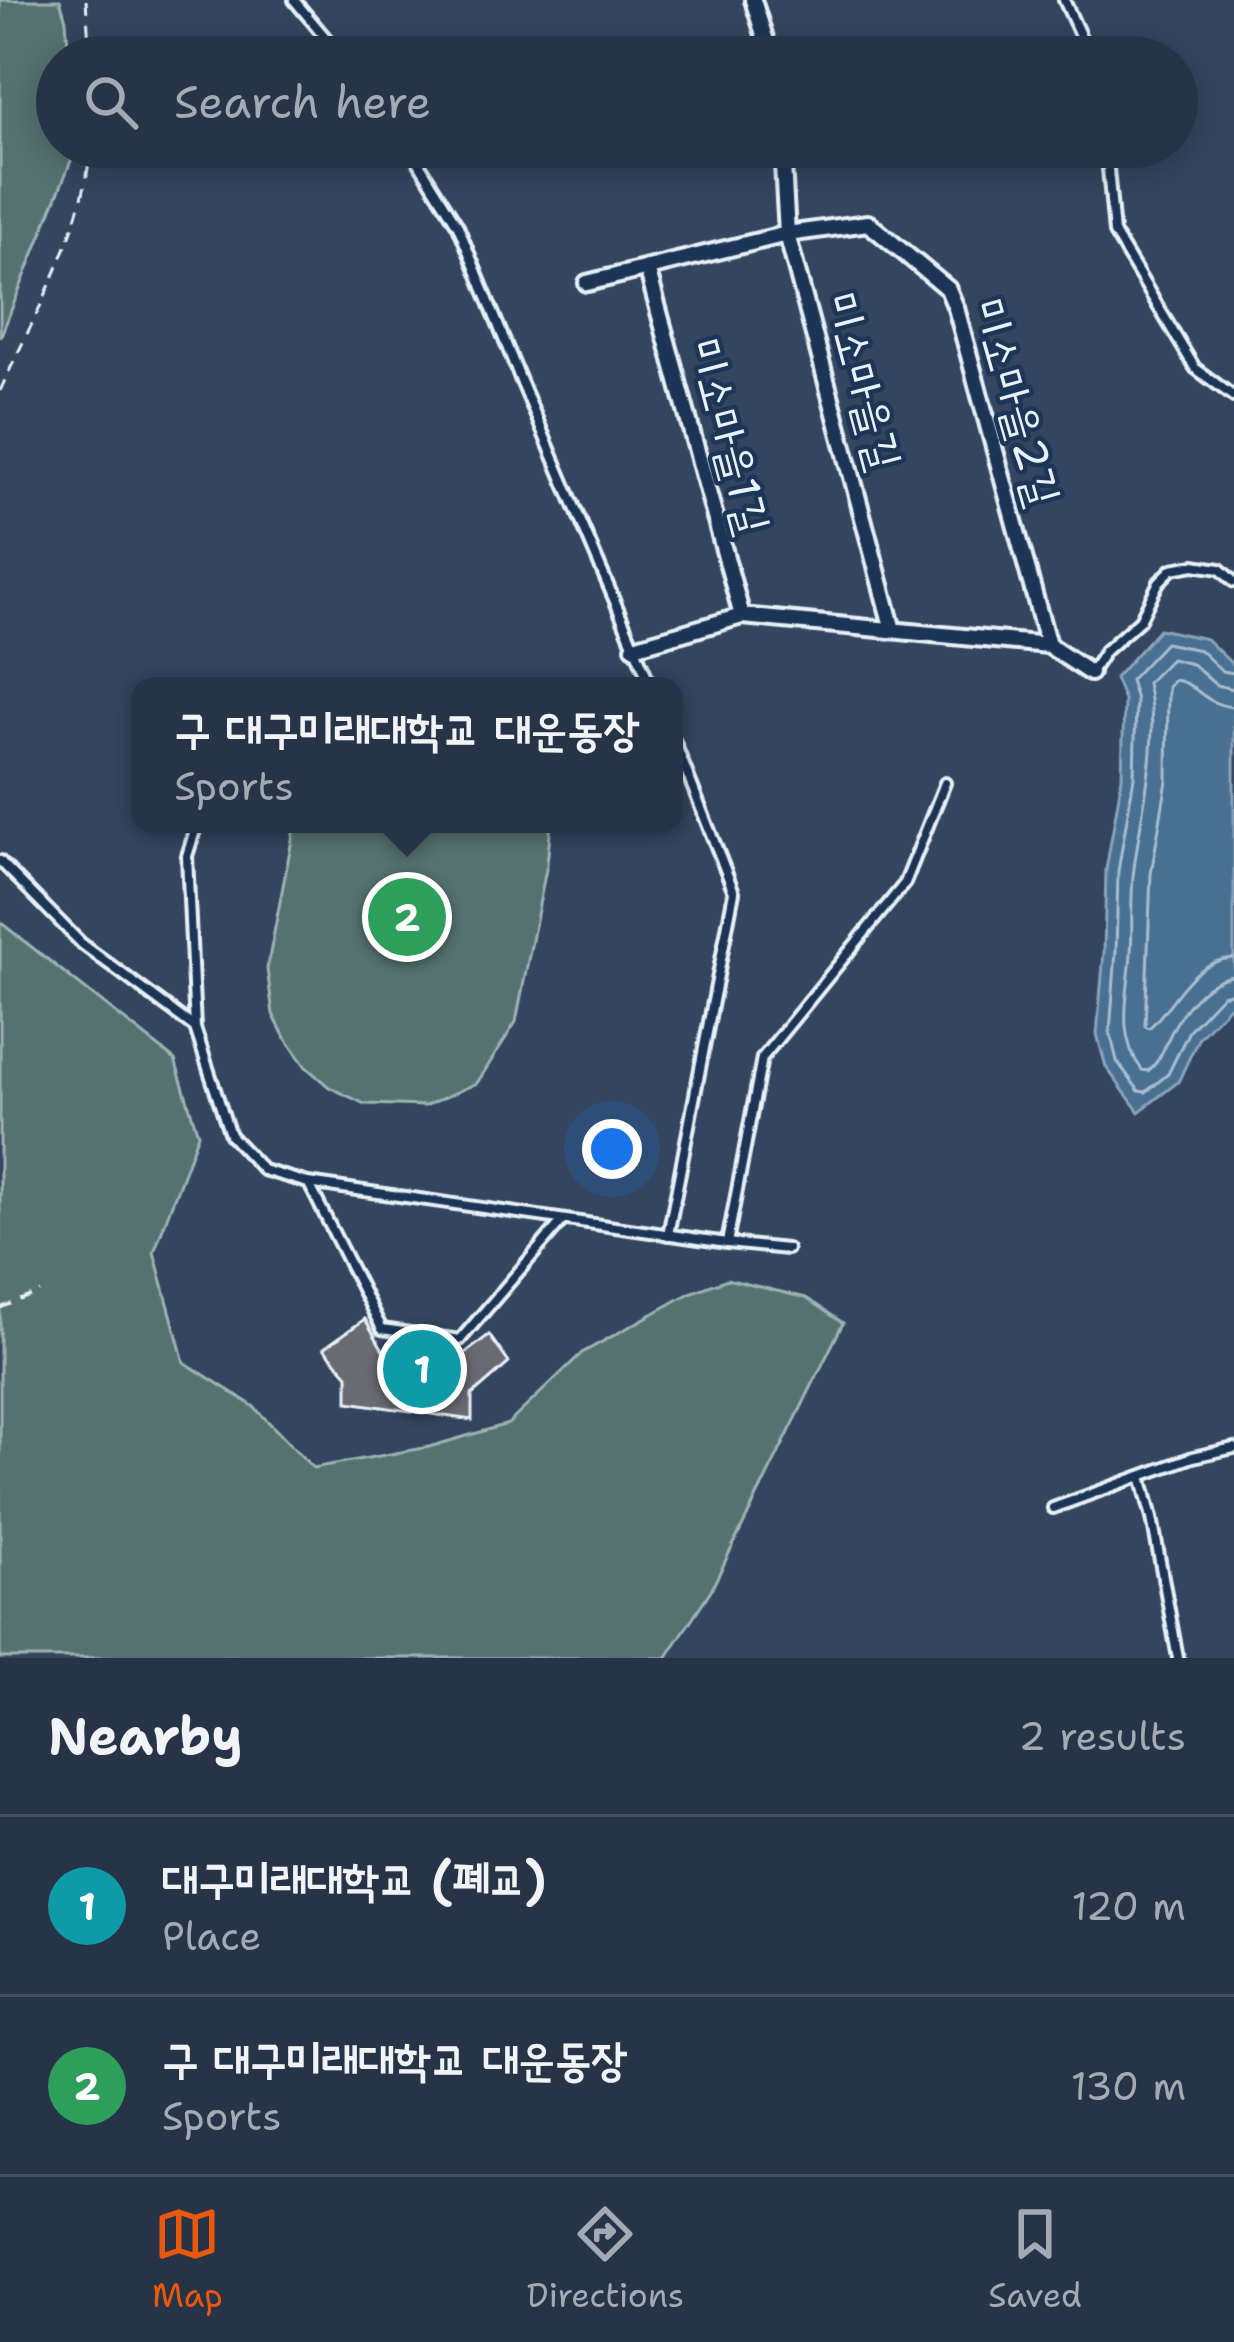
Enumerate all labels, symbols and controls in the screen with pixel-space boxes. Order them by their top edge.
search box [36,36,1198,168]
icon: search [78,69,144,135]
text: Search here [174,72,431,132]
street label: 미소마을길 [812,286,916,476]
street label: 미소마을2길 [959,292,1075,512]
street label: 미소마을1길 [675,332,785,540]
popup [131,677,683,833]
text: 구 대구미래대학교 대운동장 [174,699,640,759]
text: Sports [174,760,294,812]
pin: 2 [368,872,446,962]
your location [582,1119,642,1179]
pin: 1 [383,1324,461,1414]
text: Nearby [48,1702,243,1770]
text: 2 results [1019,1710,1186,1762]
text: 대구미래대학교 (폐교) [162,1849,546,1909]
text: 1 [78,1880,96,1932]
text: 120 m [1071,1880,1186,1932]
text: Place [162,1910,261,1962]
text: 구 대구미래대학교 대운동장 [162,2029,628,2089]
text: 2 [73,2060,101,2112]
text: 130 m [1071,2060,1186,2112]
text: Sports [162,2090,282,2142]
tab: Map [152,2201,223,2318]
tab: Directions [527,2201,684,2318]
tab: Saved [988,2201,1082,2318]

